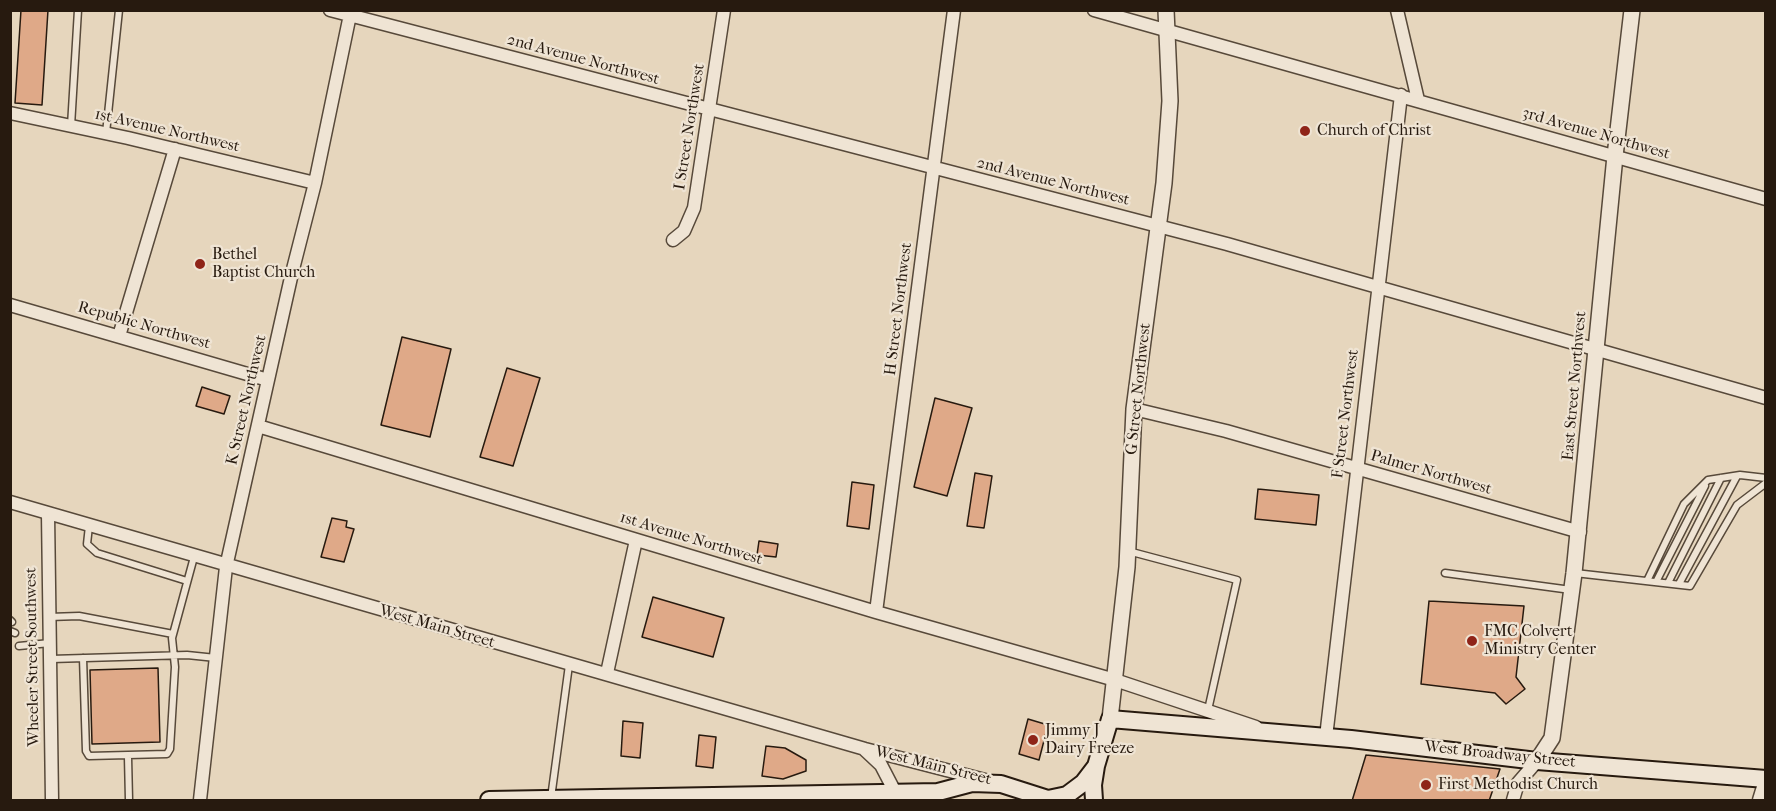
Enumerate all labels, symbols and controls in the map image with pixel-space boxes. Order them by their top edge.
street label: 2nd Avenue Northwest [505,30,661,90]
street label: I Street Northwest [671,63,709,191]
street label: 3rd Avenue Northwest [1520,104,1672,164]
street label: 1st Avenue Northwest [93,105,241,157]
place label: Church of Christ [1317,121,1431,141]
marker: Church of Christ [1298,124,1312,138]
street label: 2nd Avenue Northwest [975,154,1131,210]
street label: H Street Northwest [881,241,917,377]
place label: Bethel Baptist Church [212,245,315,283]
marker: Bethel Baptist Church [193,257,207,271]
street label: Republic Northwest [76,298,212,354]
street label: East Street Northwest [1559,310,1591,462]
street label: G Street Northwest [1123,322,1155,456]
street label: K Street Northwest [223,333,271,467]
street label: F Street Northwest [1329,348,1363,480]
street label: Palmer Northwest [1368,447,1494,499]
street label: 1st Avenue Northwest [617,508,765,570]
street label: Wheeler Street Southwest [22,567,44,747]
street label: West Main Street [377,601,497,653]
place label: FMC Colvert Ministry Center [1484,622,1596,660]
marker: FMC Colvert Ministry Center [1465,634,1479,648]
place label: Jimmy J Dairy Freeze [1045,721,1134,759]
marker: Jimmy J Dairy Freeze [1026,733,1040,747]
street label: West Broadway Street [1423,738,1577,772]
street label: West Main Street [873,742,993,790]
place label: First Methodist Church [1438,775,1598,795]
marker: First Methodist Church [1419,778,1433,792]

